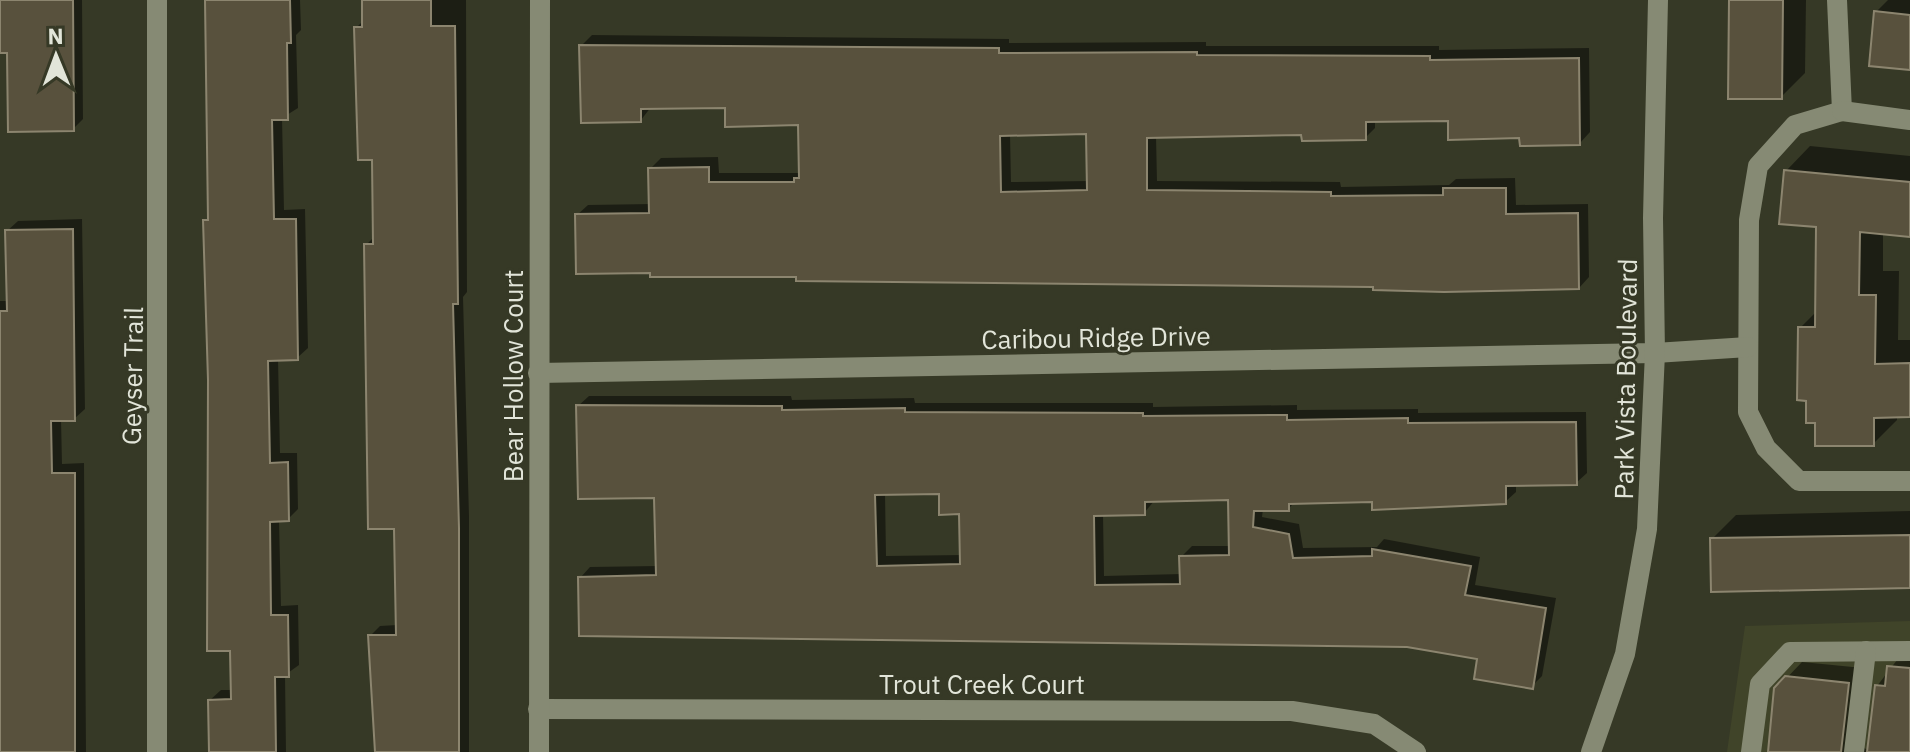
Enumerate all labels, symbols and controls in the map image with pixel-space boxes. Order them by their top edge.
north arrow [16,16,96,96]
text: N [47,21,64,50]
street label: Park Vista Boulevard [1606,258,1644,500]
street label: Bear Hollow Court [496,270,530,482]
street label: Geyser Trail [114,307,150,445]
street label: Caribou Ridge Drive [981,318,1211,356]
street label: Trout Creek Court [879,667,1085,701]

